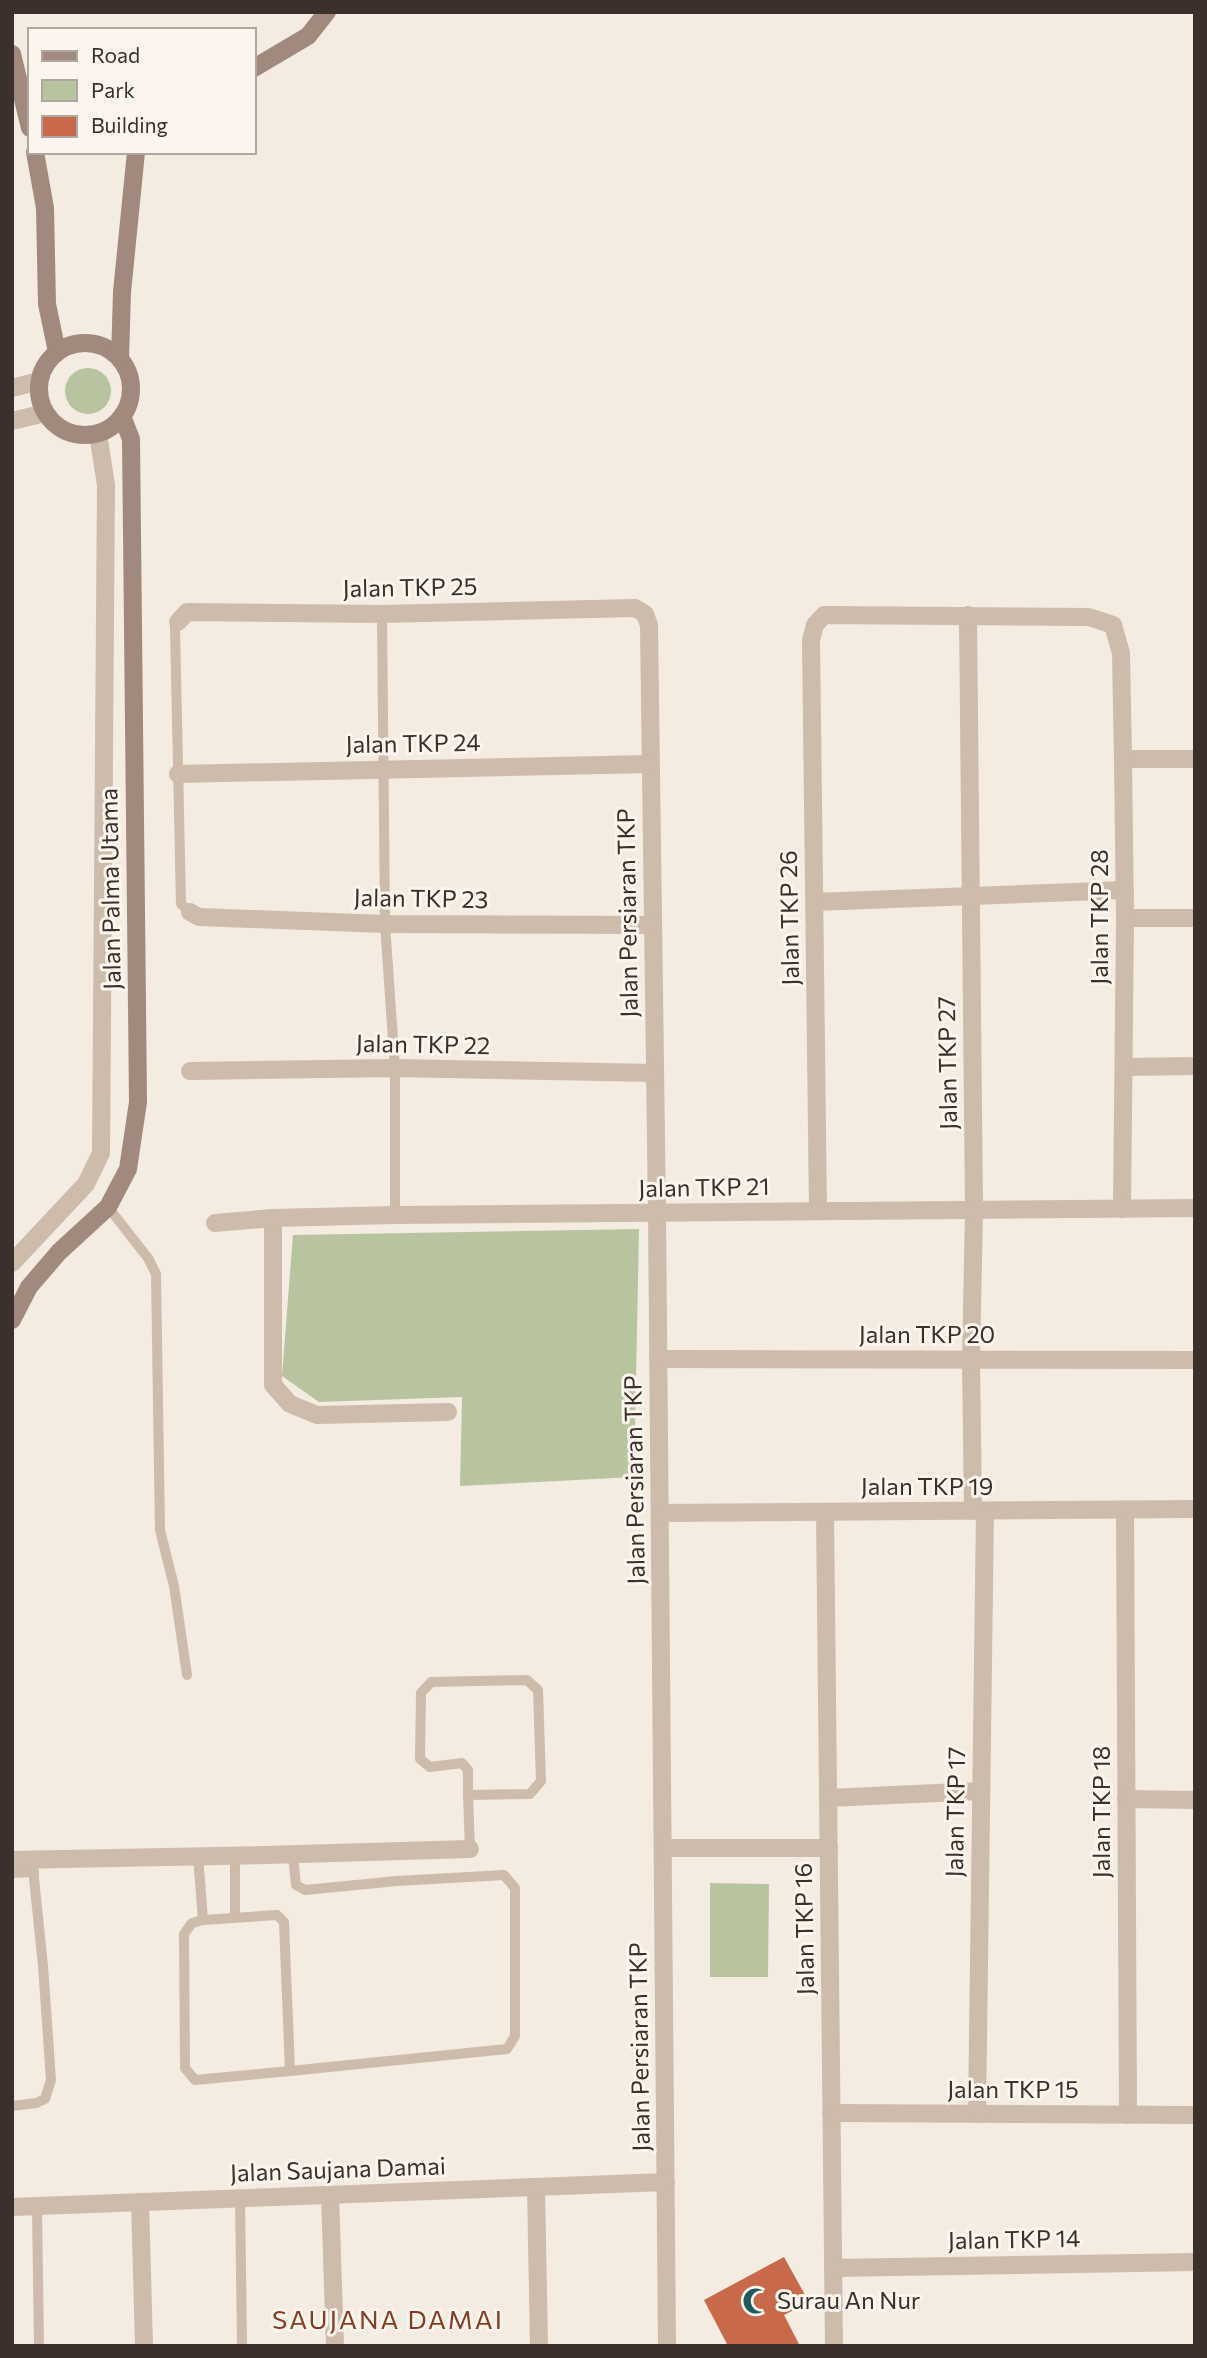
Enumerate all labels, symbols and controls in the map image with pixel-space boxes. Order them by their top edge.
legend [28,28,256,154]
text: Road [91,42,140,67]
text: Park [91,77,135,102]
text: Building [91,112,168,137]
street label: Jalan TKP 25 [342,571,478,602]
street label: Jalan TKP 24 [345,727,481,758]
street label: Jalan Palma Utama [93,788,126,990]
street label: Jalan Persiaran TKP [610,808,643,1018]
street label: Jalan TKP 28 [1084,849,1113,985]
street label: Jalan TKP 26 [773,850,804,986]
street label: Jalan TKP 23 [353,882,489,913]
street label: Jalan TKP 27 [931,996,962,1130]
street label: Jalan TKP 22 [356,1028,490,1059]
street label: Jalan TKP 21 [638,1171,770,1202]
street label: Jalan TKP 20 [859,1319,995,1348]
street label: Jalan Persiaran TKP [617,1375,650,1585]
street label: Jalan TKP 19 [861,1471,993,1500]
street label: Jalan TKP 17 [939,1746,970,1878]
street label: Jalan TKP 18 [1086,1746,1115,1878]
street label: Jalan TKP 16 [788,1863,819,1996]
street label: Jalan Persiaran TKP [622,1942,655,2152]
street label: Jalan TKP 15 [947,2074,1079,2103]
street label: Jalan Saujana Damai [229,2150,446,2187]
street label: Jalan TKP 14 [948,2223,1080,2254]
place label: Surau An Nur [777,2285,921,2314]
mosque icon: Surau An Nur [741,2286,771,2316]
district label: SAUJANA DAMAI [272,2303,504,2334]

